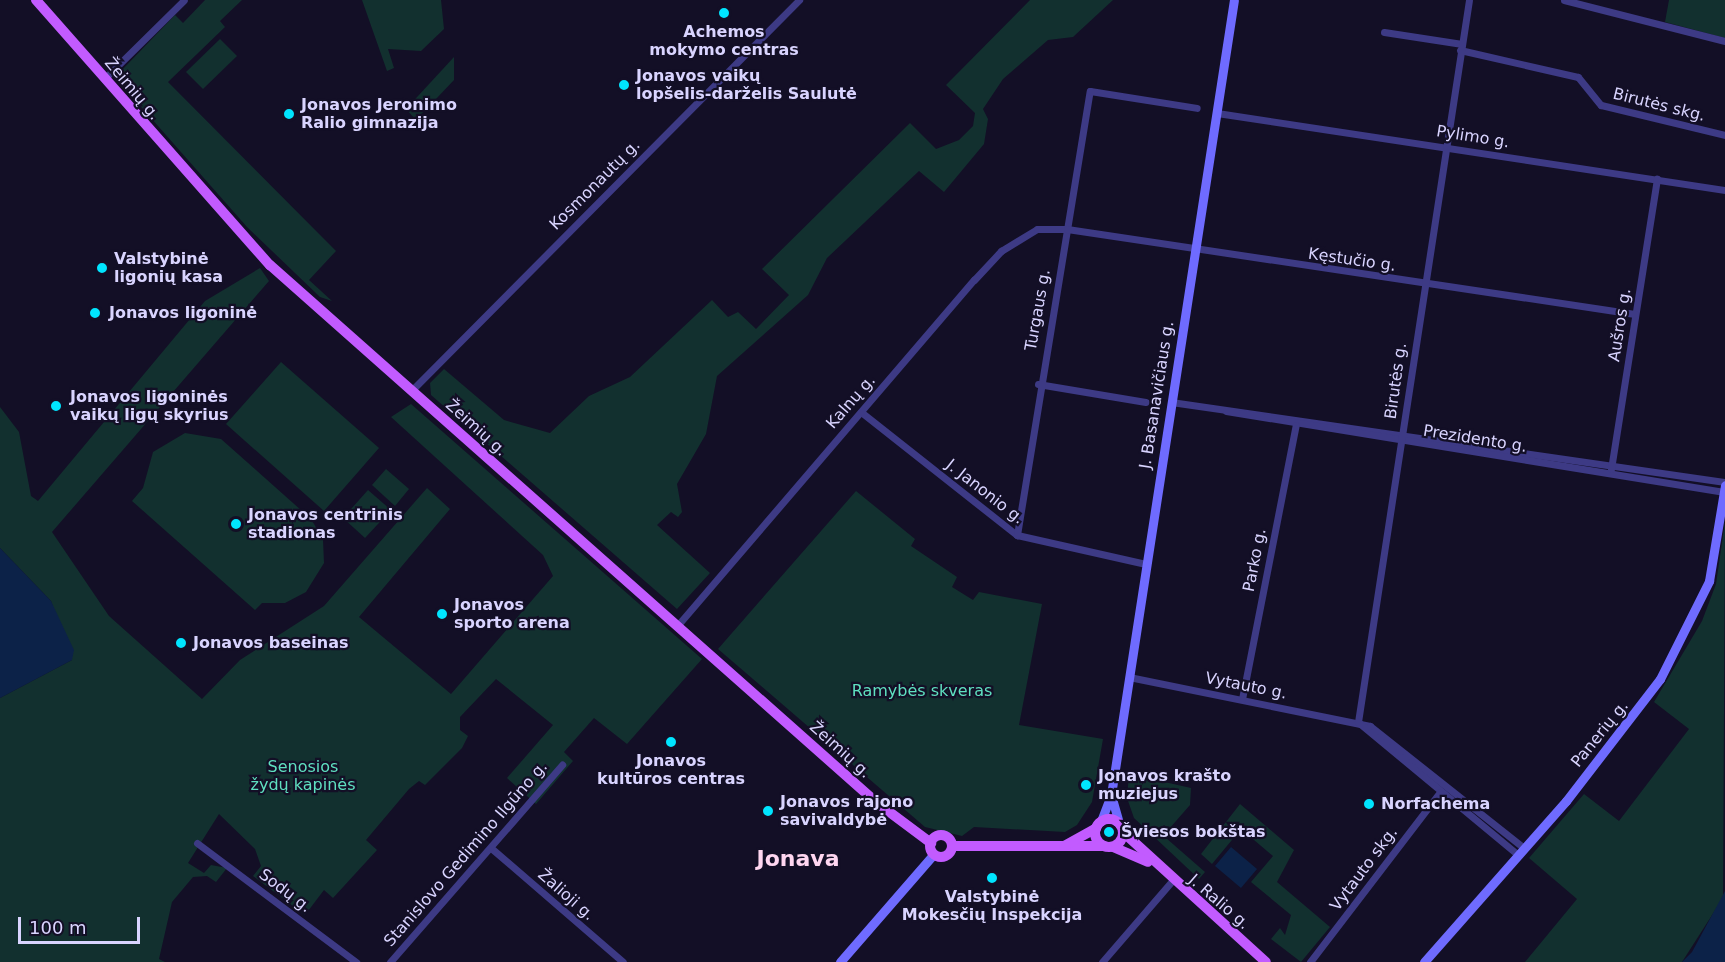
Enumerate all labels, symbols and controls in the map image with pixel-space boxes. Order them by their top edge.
marker: Achemos mokymo centras [717,6,731,20]
place label: Achemos mokymo centras [649,22,799,60]
street label: Žeimių g. [100,54,164,124]
place label: Jonavos vaikų lopšelis-darželis Saulutė [636,66,857,104]
marker: Jonavos vaikų lopšelis-darželis Saulutė [617,78,631,92]
street label: Birutės skg. [1611,84,1707,126]
place label: Jonavos Jeronimo Ralio gimnazija [301,95,457,133]
marker: Jonavos Jeronimo Ralio gimnazija [282,107,296,121]
street label: Pylimo g. [1435,122,1511,152]
street label: Kosmonautų g. [546,136,644,234]
street label: Kęstučio g. [1307,244,1397,276]
place label: Valstybinė ligonių kasa [114,249,223,287]
marker: Valstybinė ligonių kasa [95,261,109,275]
street label: Turgaus g. [1021,268,1055,352]
street label: Aušros g. [1605,287,1635,363]
place label: Jonavos ligoninė [109,303,257,323]
marker: Jonavos ligoninė [86,304,104,322]
street label: J. Basanavičiaus g. [1136,320,1178,470]
street label: Birutės g. [1381,342,1411,420]
street label: Kalnų g. [822,371,880,433]
place label: Jonavos ligoninės vaikų ligų skyrius [70,387,229,425]
street label: Žeimių g. [441,396,511,460]
marker: Jonavos ligoninės vaikų ligų skyrius [47,397,65,415]
street label: Prezidento g. [1422,421,1528,457]
street label: J. Janonio g. [942,455,1028,529]
place label: Jonavos centrinis stadionas [248,505,403,543]
marker: Jonavos centrinis stadionas [229,517,243,531]
street label: Parko g. [1239,527,1271,593]
place label: Jonavos sporto arena [454,595,570,633]
marker: Jonavos sporto arena [435,607,449,621]
place label: Jonavos baseinas [193,633,348,653]
marker: Jonavos baseinas [174,636,188,650]
street label: Vytauto g. [1204,669,1288,703]
park label: Ramybės skveras [852,681,992,701]
street label: Panerių g. [1567,697,1633,771]
street label: Žeimių g. [805,718,875,782]
marker: Jonavos kultūros centras [664,735,678,749]
place label: Jonavos kultūros centras [597,751,745,789]
park label: Senosios žydų kapinės [251,757,355,795]
street label: Stanislovo Gedimino Ilgūno g. [380,757,552,951]
place label: Jonavos krašto muziejus [1098,766,1231,804]
marker: Jonavos krašto muziejus [1079,778,1093,792]
place label: Jonavos rajono savivaldybė [780,792,913,830]
place label: Norfachema [1381,794,1490,814]
marker: Norfachema [1362,797,1376,811]
marker: Jonavos rajono savivaldybė [761,804,775,818]
place label: Šviesos bokštas [1121,822,1265,842]
street label: Vytauto skg. [1326,823,1402,915]
marker: Šviesos bokštas [1102,825,1116,839]
district label: Jonava [757,846,839,872]
street label: Sodų g. [255,865,315,917]
street label: Žalioji g. [534,865,598,925]
street label: J. Ralio g. [1185,870,1253,934]
marker: Valstybinė Mokesčių Inspekcija [985,871,999,885]
place label: Valstybinė Mokesčių Inspekcija [902,887,1082,925]
scale bar [21,905,142,943]
text: 100 m [29,917,87,938]

